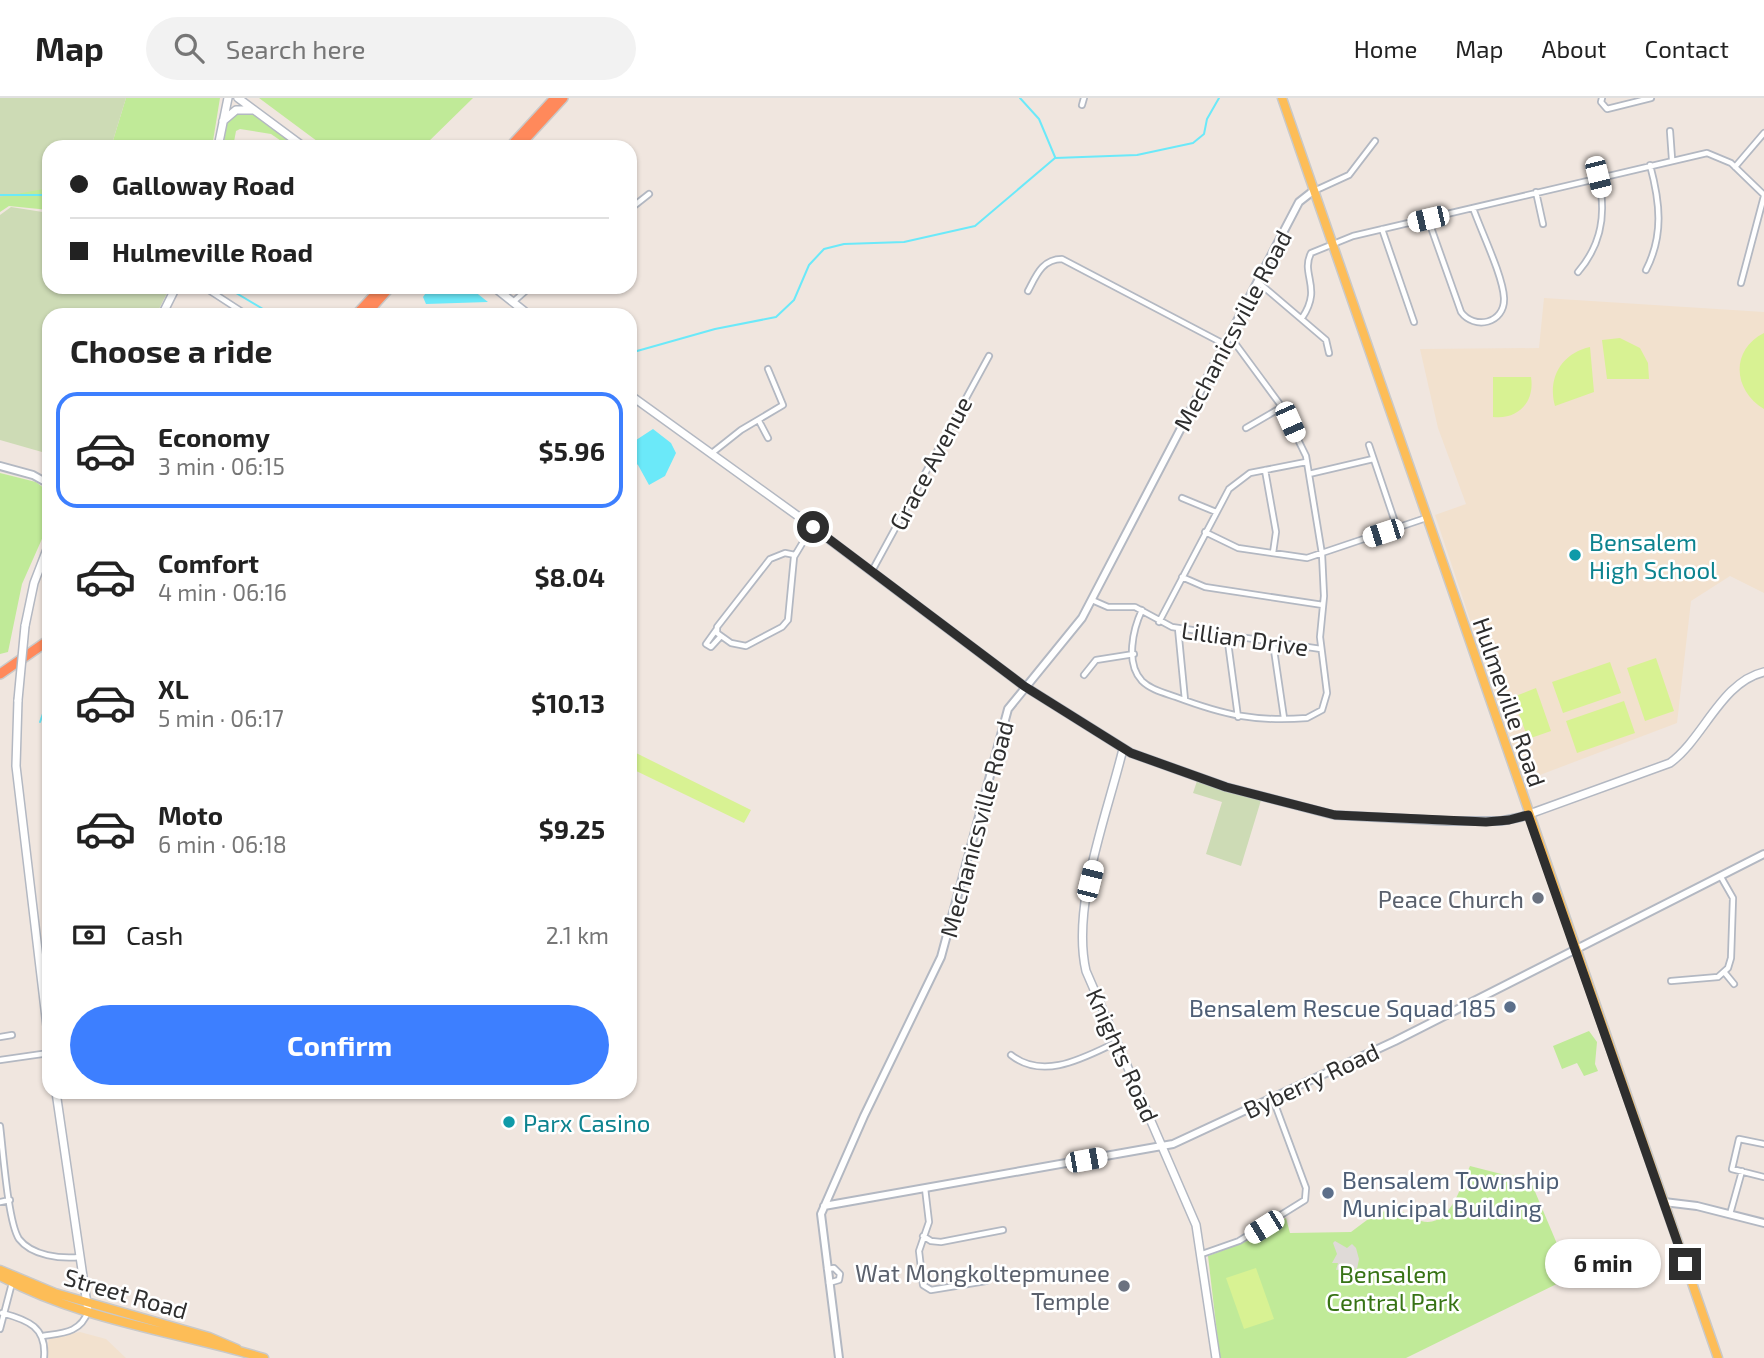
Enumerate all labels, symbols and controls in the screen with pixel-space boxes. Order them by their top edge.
search box [146,17,636,80]
text: Map [35,28,104,68]
icon: search [170,29,208,67]
text: Search here [226,33,365,64]
text: Home [1354,34,1417,63]
text: Map [1455,34,1503,63]
text: About [1541,34,1607,63]
text: Contact [1645,34,1729,63]
car [1583,154,1614,200]
text: Galloway Road [112,169,295,200]
car [1406,204,1451,234]
street label: Mechanicsville Road [1167,225,1297,435]
text: Hulmeville Road [112,236,313,267]
text: Choose a ride [70,331,273,369]
street label: Grace Avenue [883,391,977,535]
car [1272,399,1309,445]
icon: car [74,419,137,482]
text: Economy [158,421,270,452]
text: $5.96 [539,435,605,466]
text: 3 min · 06:15 [158,452,285,480]
route start [797,511,829,543]
car [1360,517,1407,549]
place label: Bensalem High School [1589,527,1717,584]
icon: car [74,545,137,608]
text: Comfort [158,547,259,578]
marker: Bensalem High School [1567,547,1583,563]
text: $8.04 [534,561,605,592]
text: 4 min · 06:16 [158,578,287,606]
street label: Hulmeville Road [1467,614,1553,790]
street label: Lillian Drive [1180,615,1310,661]
icon: car [74,671,137,734]
text: XL [158,673,189,704]
text: $10.13 [531,687,605,718]
text: 5 min · 06:17 [158,704,284,732]
street label: Mechanicsville Road [933,718,1019,940]
icon: car [74,797,137,860]
text: Moto [158,799,223,830]
text: $9.25 [539,813,605,844]
text: 6 min · 06:18 [158,830,287,858]
car [1075,858,1106,904]
place label: Peace Church [1378,884,1524,913]
marker: Peace Church [1530,890,1546,906]
icon: cash [70,916,108,954]
text: Cash [126,919,183,950]
text: 2.1 km [546,921,609,949]
street label: Knights Road [1081,984,1165,1126]
place label: Bensalem Rescue Squad 185 [1189,993,1496,1022]
marker: Bensalem Rescue Squad 185 [1502,999,1518,1015]
button: Confirm [70,1005,609,1085]
street label: Byberry Road [1239,1036,1383,1124]
place label: Parx Casino [523,1108,650,1137]
marker: Parx Casino [501,1114,517,1130]
car [1064,1146,1109,1174]
place label: Bensalem Township Municipal Building [1342,1165,1559,1222]
marker: Bensalem Township Municipal Building [1320,1185,1336,1201]
car [1241,1207,1288,1247]
callout: 6 min [1545,1240,1660,1288]
route end [1669,1248,1701,1280]
text: 6 min [1574,1249,1632,1277]
place label: Wat Mongkoltepmunee Temple [855,1258,1110,1315]
park label: Bensalem Central Park [1326,1259,1460,1316]
street label: Street Road [61,1262,191,1324]
marker: Wat Mongkoltepmunee Temple [1116,1278,1132,1294]

